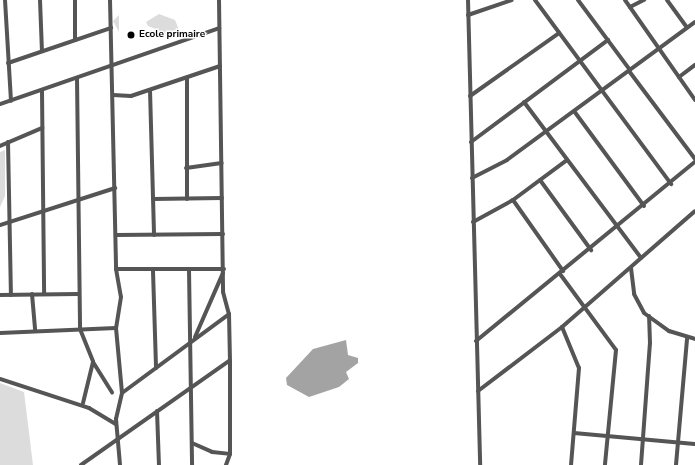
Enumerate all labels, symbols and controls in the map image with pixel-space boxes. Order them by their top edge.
place label: Ecole primaire [139,29,205,41]
marker: Ecole primaire [126,30,136,40]

